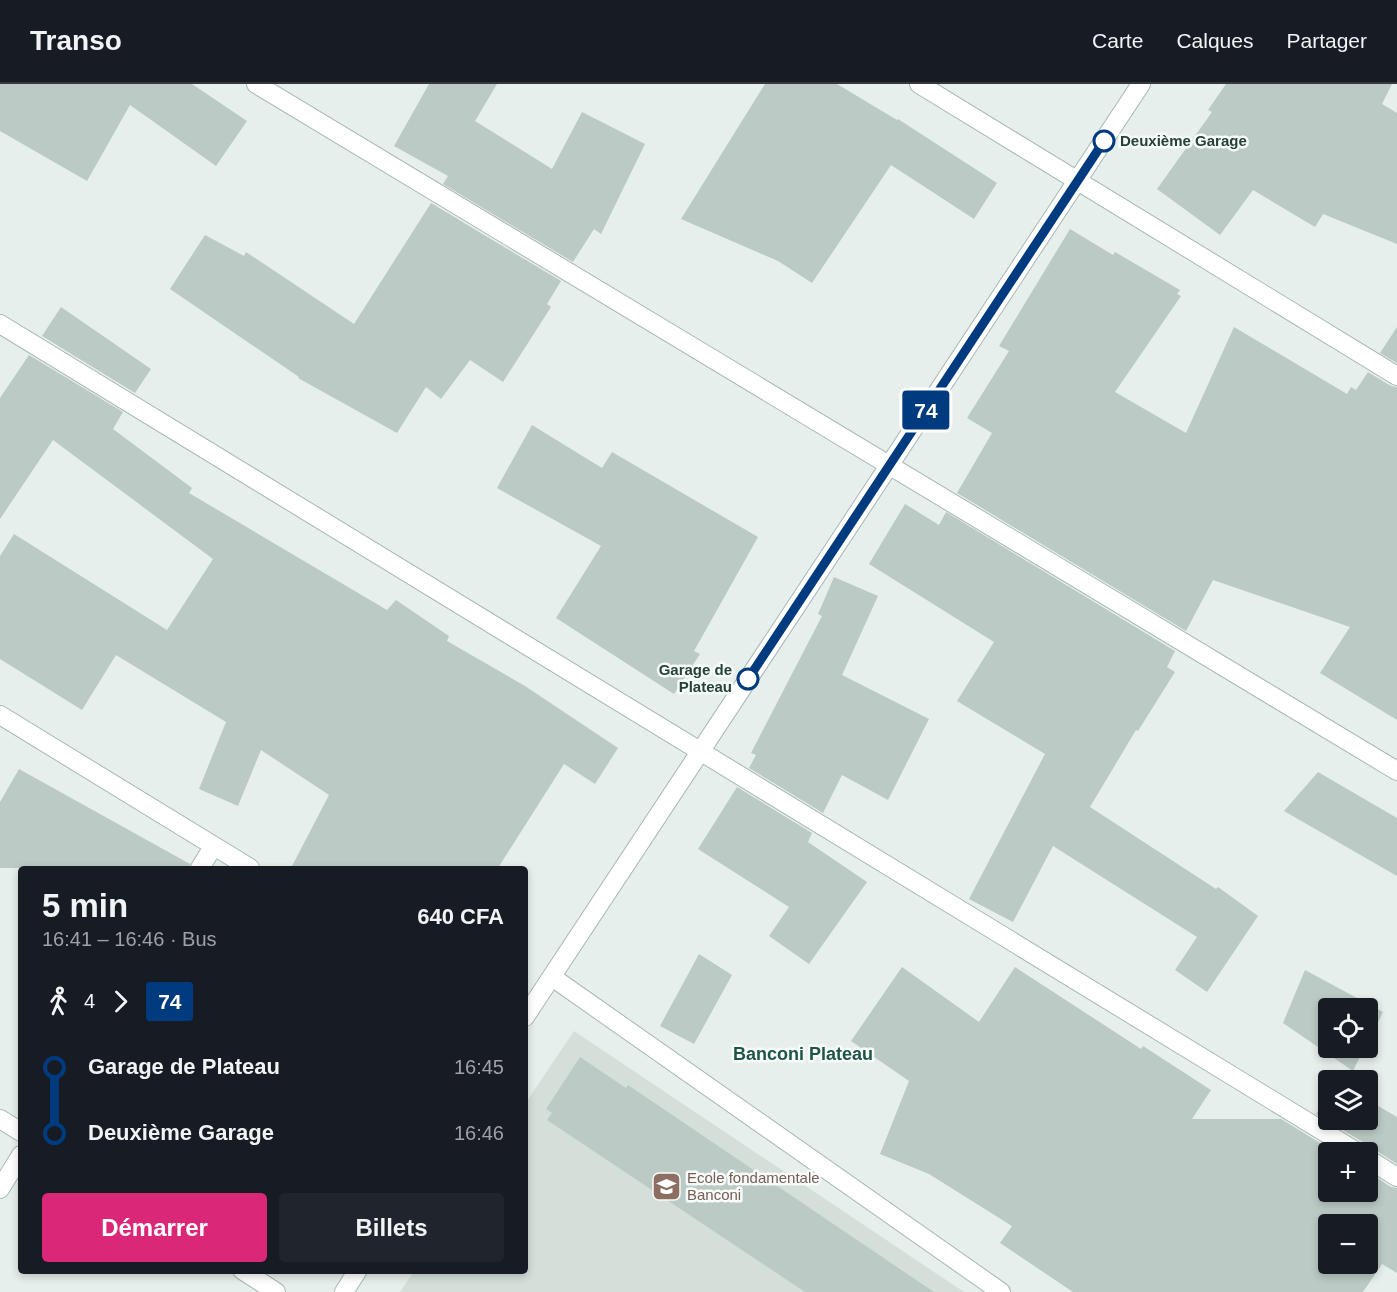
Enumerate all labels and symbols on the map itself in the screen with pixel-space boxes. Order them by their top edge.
marker: Deuxième Garage [1093,130,1115,152]
place label: Deuxième Garage [1120,132,1247,149]
line badge: 74 [899,390,953,430]
place label: Garage de Plateau [659,661,732,695]
marker: Garage de Plateau [737,668,759,690]
district label: Banconi Plateau [733,1044,873,1064]
place label: Ecole fondamentale Banconi [687,1169,820,1203]
school or university icon: Ecole fondamentale Banconi [650,1171,682,1203]

